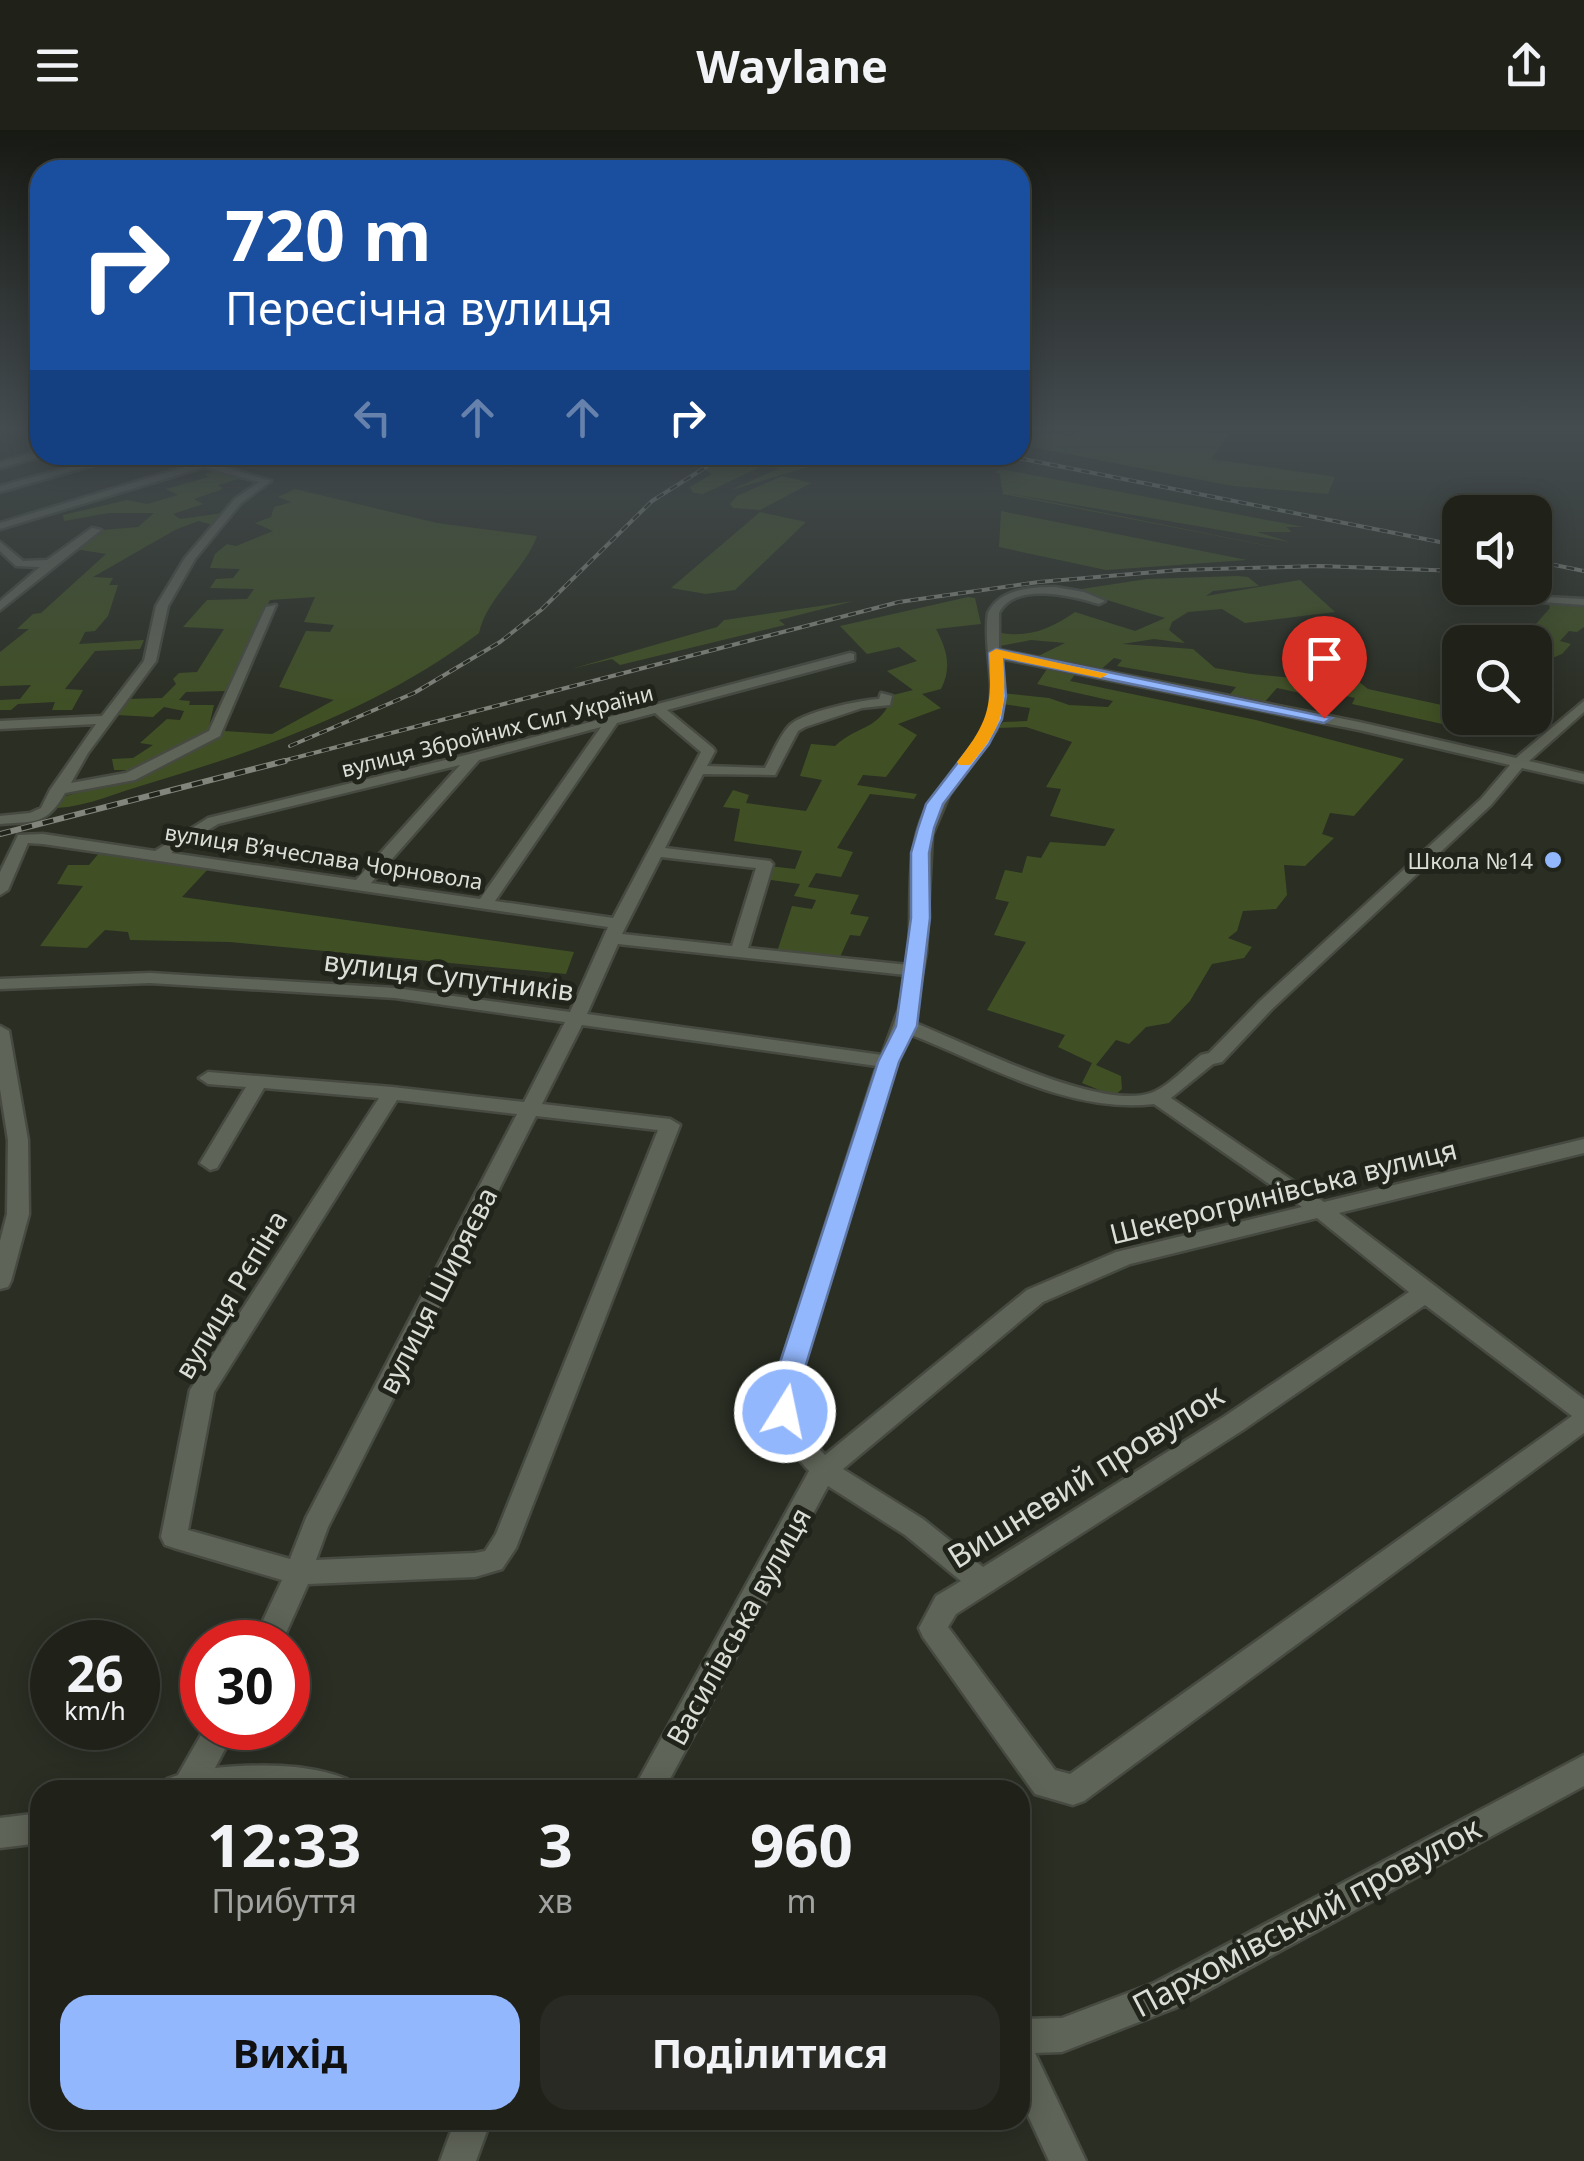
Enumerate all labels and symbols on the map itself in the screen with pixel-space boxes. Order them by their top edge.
pin [1282,616,1367,719]
street label: вулиця Збройних Сил України [338,677,656,783]
street label: вулиця Вʼячеслава Чорновола [163,816,485,896]
place label: Школа №14 [1407,845,1533,875]
marker: Школа №14 [1542,849,1564,871]
street label: вулиця Супутників [322,941,576,1009]
street label: Шекерогринівська вулиця [1106,1129,1460,1253]
street label: вулиця Ширяєва [368,1180,506,1400]
street label: вулиця Рєпіна [165,1203,295,1385]
position arrow [733,1360,837,1464]
street label: Вишневий провулок [939,1373,1231,1577]
street label: Василівська вулиця [657,1500,819,1752]
speed limit sign: 30 [180,1620,310,1750]
street label: Пархомівський провулок [1124,1806,1488,2026]

